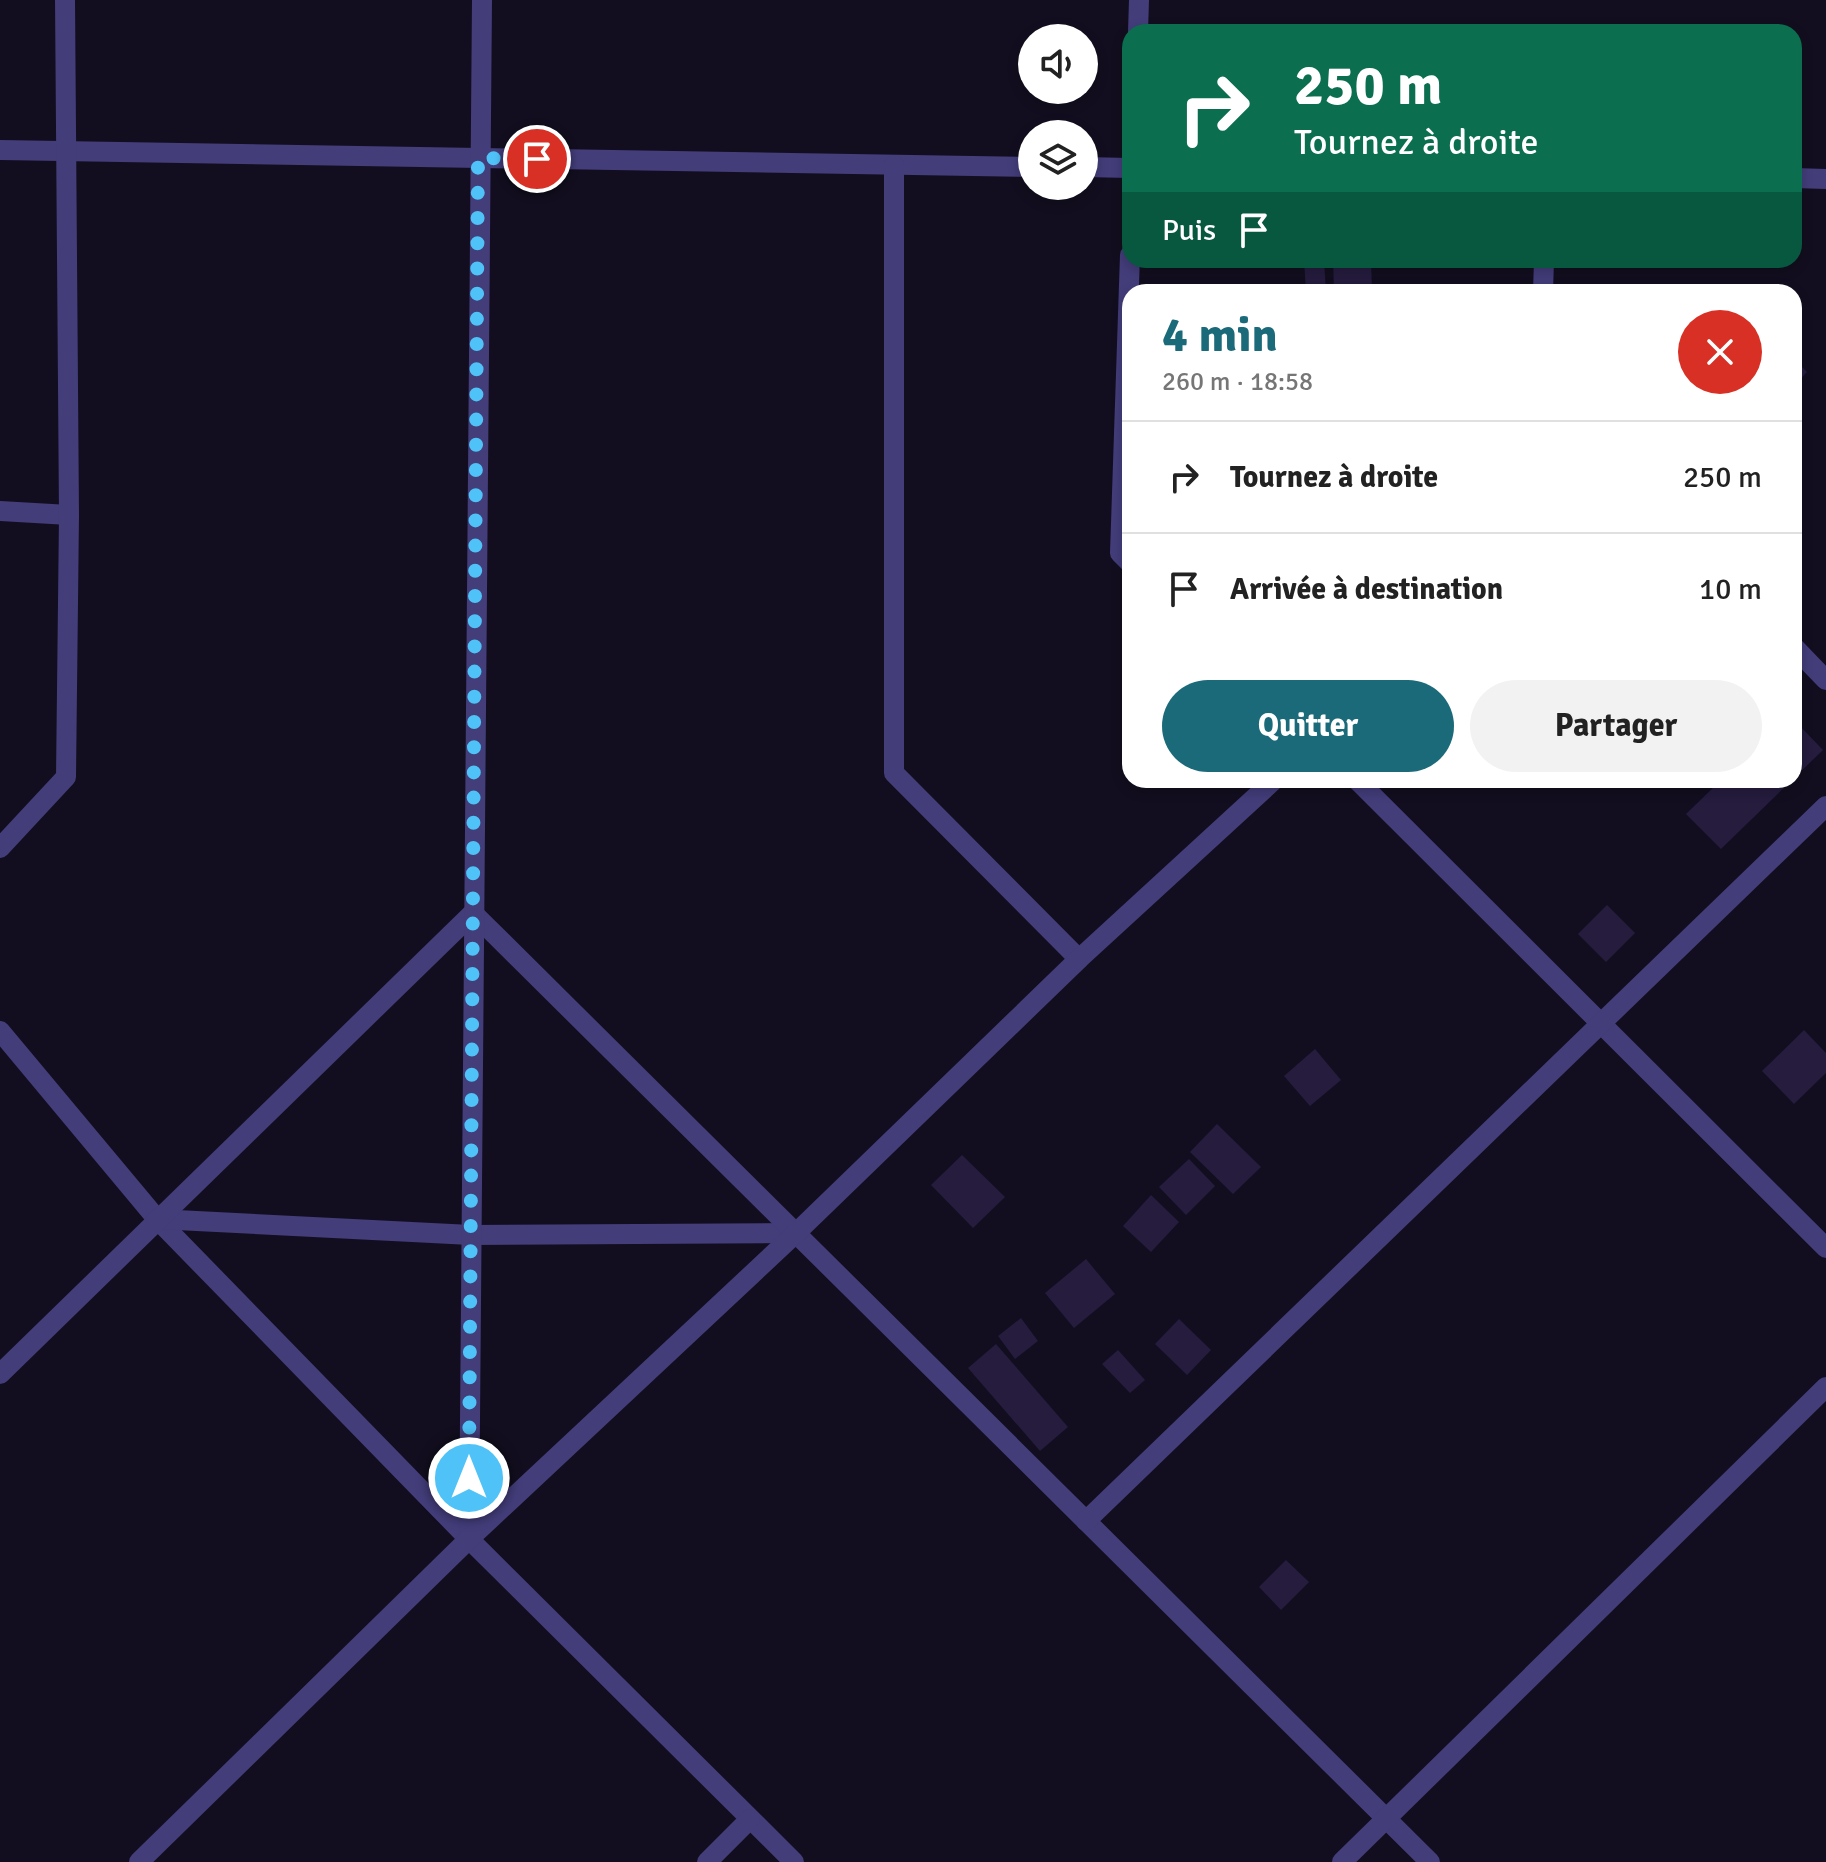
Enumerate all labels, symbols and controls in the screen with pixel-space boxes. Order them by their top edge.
map controls [1018,24,1098,200]
button: sound [1018,24,1098,104]
text: 250 m [1294,51,1442,120]
icon: right [1162,56,1266,160]
button: layers [1018,120,1098,200]
text: Tournez à droite [1294,120,1538,165]
pin [503,125,571,193]
icon: arrive [515,137,559,181]
icon: arrive [1232,208,1276,252]
text: Puis [1162,212,1216,249]
text: 4 min [1162,306,1278,365]
button: close [1678,310,1762,394]
text: 260 m · 18:58 [1162,366,1313,398]
icon: right [1162,455,1206,499]
text: Tournez à droite [1230,459,1438,496]
text: 250 m [1683,459,1762,496]
icon: arrive [1162,567,1206,611]
text: Arrivée à destination [1230,571,1503,608]
text: 10 m [1699,571,1762,608]
button: Quitter [1162,680,1454,772]
button: Partager [1470,680,1762,772]
position arrow [427,1436,511,1520]

